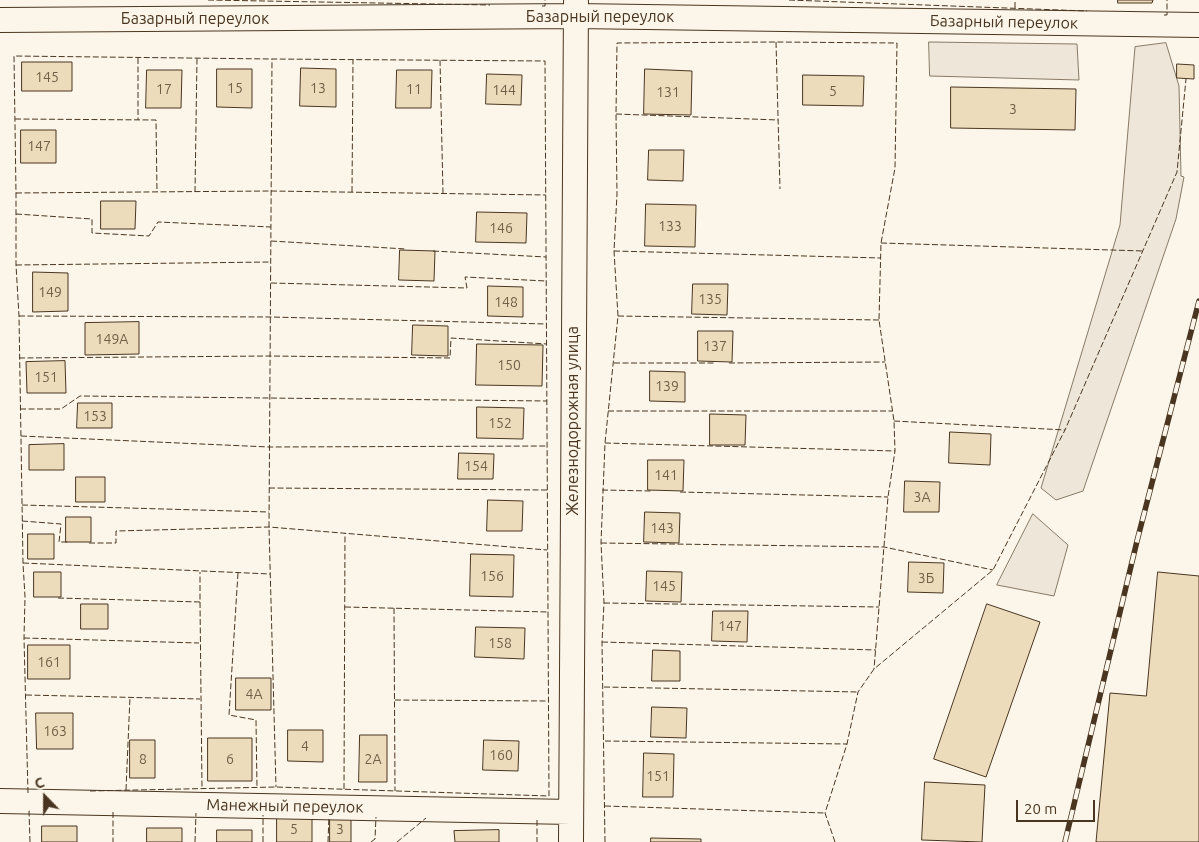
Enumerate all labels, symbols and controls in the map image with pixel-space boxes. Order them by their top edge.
street label: Базарный переулок [526,7,674,27]
street label: Базарный переулок [121,9,269,29]
street label: Базарный переулок [930,11,1078,33]
house number: 145 [35,69,59,85]
house number: 15 [227,80,243,96]
house number: 13 [310,80,326,96]
house number: 17 [156,81,172,97]
house number: 11 [406,81,422,97]
house number: 144 [492,82,516,98]
house number: 5 [829,83,837,99]
house number: 131 [656,84,680,100]
house number: 3 [1009,101,1017,117]
house number: 147 [27,138,51,154]
house number: 133 [658,218,682,234]
house number: 146 [489,220,513,236]
house number: 149 [38,284,62,300]
house number: 135 [698,291,722,307]
house number: 148 [494,294,518,310]
street label: Железнодорожная улица [563,326,583,516]
house number: 149А [96,331,128,347]
house number: 137 [703,338,727,354]
house number: 150 [497,357,521,373]
house number: 151 [34,369,58,385]
house number: 139 [655,378,679,394]
house number: 153 [83,408,107,424]
house number: 152 [488,415,512,431]
house number: 154 [464,458,488,474]
house number: 141 [654,467,678,483]
house number: 3А [914,489,930,505]
house number: 143 [650,520,674,536]
house number: 156 [480,568,504,584]
house number: 3Б [918,570,934,586]
house number: 145 [652,578,676,594]
house number: 147 [718,618,742,634]
house number: 158 [488,635,512,651]
house number: 161 [37,654,61,670]
house number: 4А [246,686,262,702]
house number: 163 [43,723,67,739]
house number: 4 [301,738,309,754]
house number: 160 [489,747,513,763]
house number: 8 [139,751,147,767]
house number: 6 [226,751,234,767]
house number: 2А [365,751,381,767]
house number: 151 [646,768,670,784]
north arrow [20,772,70,822]
text: С [32,774,47,792]
scale bar [1019,790,1098,822]
street label: Манежный переулок [206,795,364,817]
text: 20 m [1024,800,1057,817]
house number: 5 [290,821,298,837]
house number: 3 [336,821,344,837]

